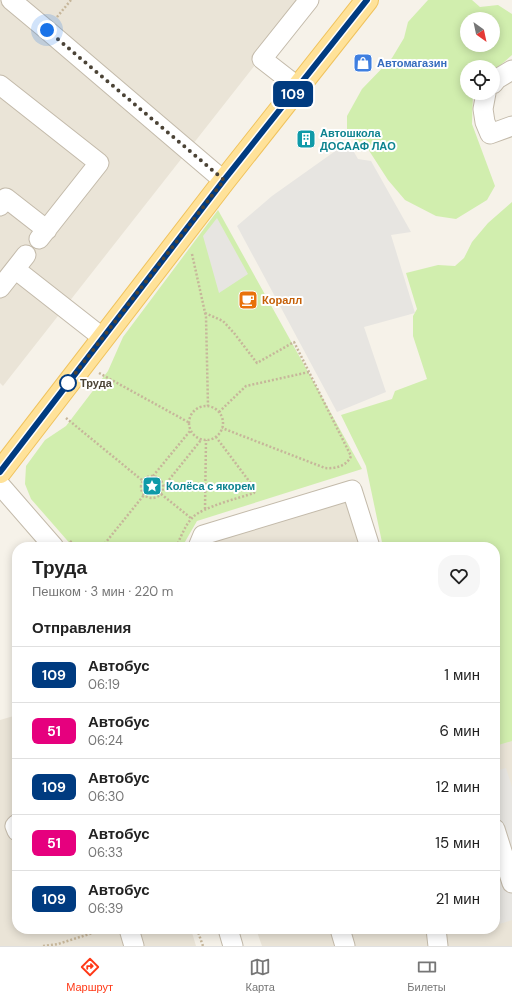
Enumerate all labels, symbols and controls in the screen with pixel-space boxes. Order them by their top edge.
north arrow [460,12,500,52]
map controls [460,12,500,100]
your location [37,20,57,40]
shop icon: Автомагазин [352,52,374,74]
place label: Автомагазин [377,56,447,70]
button: locate [460,60,500,100]
line badge: 109 [270,81,316,107]
text: 109 [281,85,305,103]
place label: Автошкола ДОСААФ ЛАО [320,126,396,153]
building icon: Автошкола ДОСААФ ЛАО [295,128,317,150]
cafe icon: Коралл [237,289,259,311]
place label: Коралл [262,293,302,307]
marker: Труда [59,374,77,392]
place label: Труда [80,376,113,390]
place icon: Колёса с якорем [141,475,163,497]
place label: Колёса с якорем [166,479,255,493]
text: Труда [32,555,87,580]
button: heart [438,555,480,597]
text: Пешком · 3 мин · 220 m [32,583,173,600]
text: Отправления [32,618,131,638]
text: Автобус [88,656,150,676]
text: 1 мин [444,665,480,685]
text: 109 [42,666,66,684]
text: 06:19 [88,676,120,693]
text: Автобус [88,712,150,732]
text: 6 мин [440,721,480,741]
text: 51 [47,722,61,740]
text: 06:24 [88,732,123,749]
text: Автобус [88,768,150,788]
text: 12 мин [436,777,480,797]
text: 109 [42,778,66,796]
text: 06:30 [88,788,124,805]
text: Автобус [88,824,150,844]
text: 15 мин [435,833,480,853]
text: 51 [47,834,61,852]
text: 06:33 [88,844,123,861]
text: Автобус [88,880,150,900]
text: 21 мин [436,889,480,909]
text: 109 [42,890,66,908]
text: 06:39 [88,900,123,917]
tab: Маршрут [66,956,113,994]
tab: Карта [245,956,275,994]
tab: Билеты [407,956,446,994]

